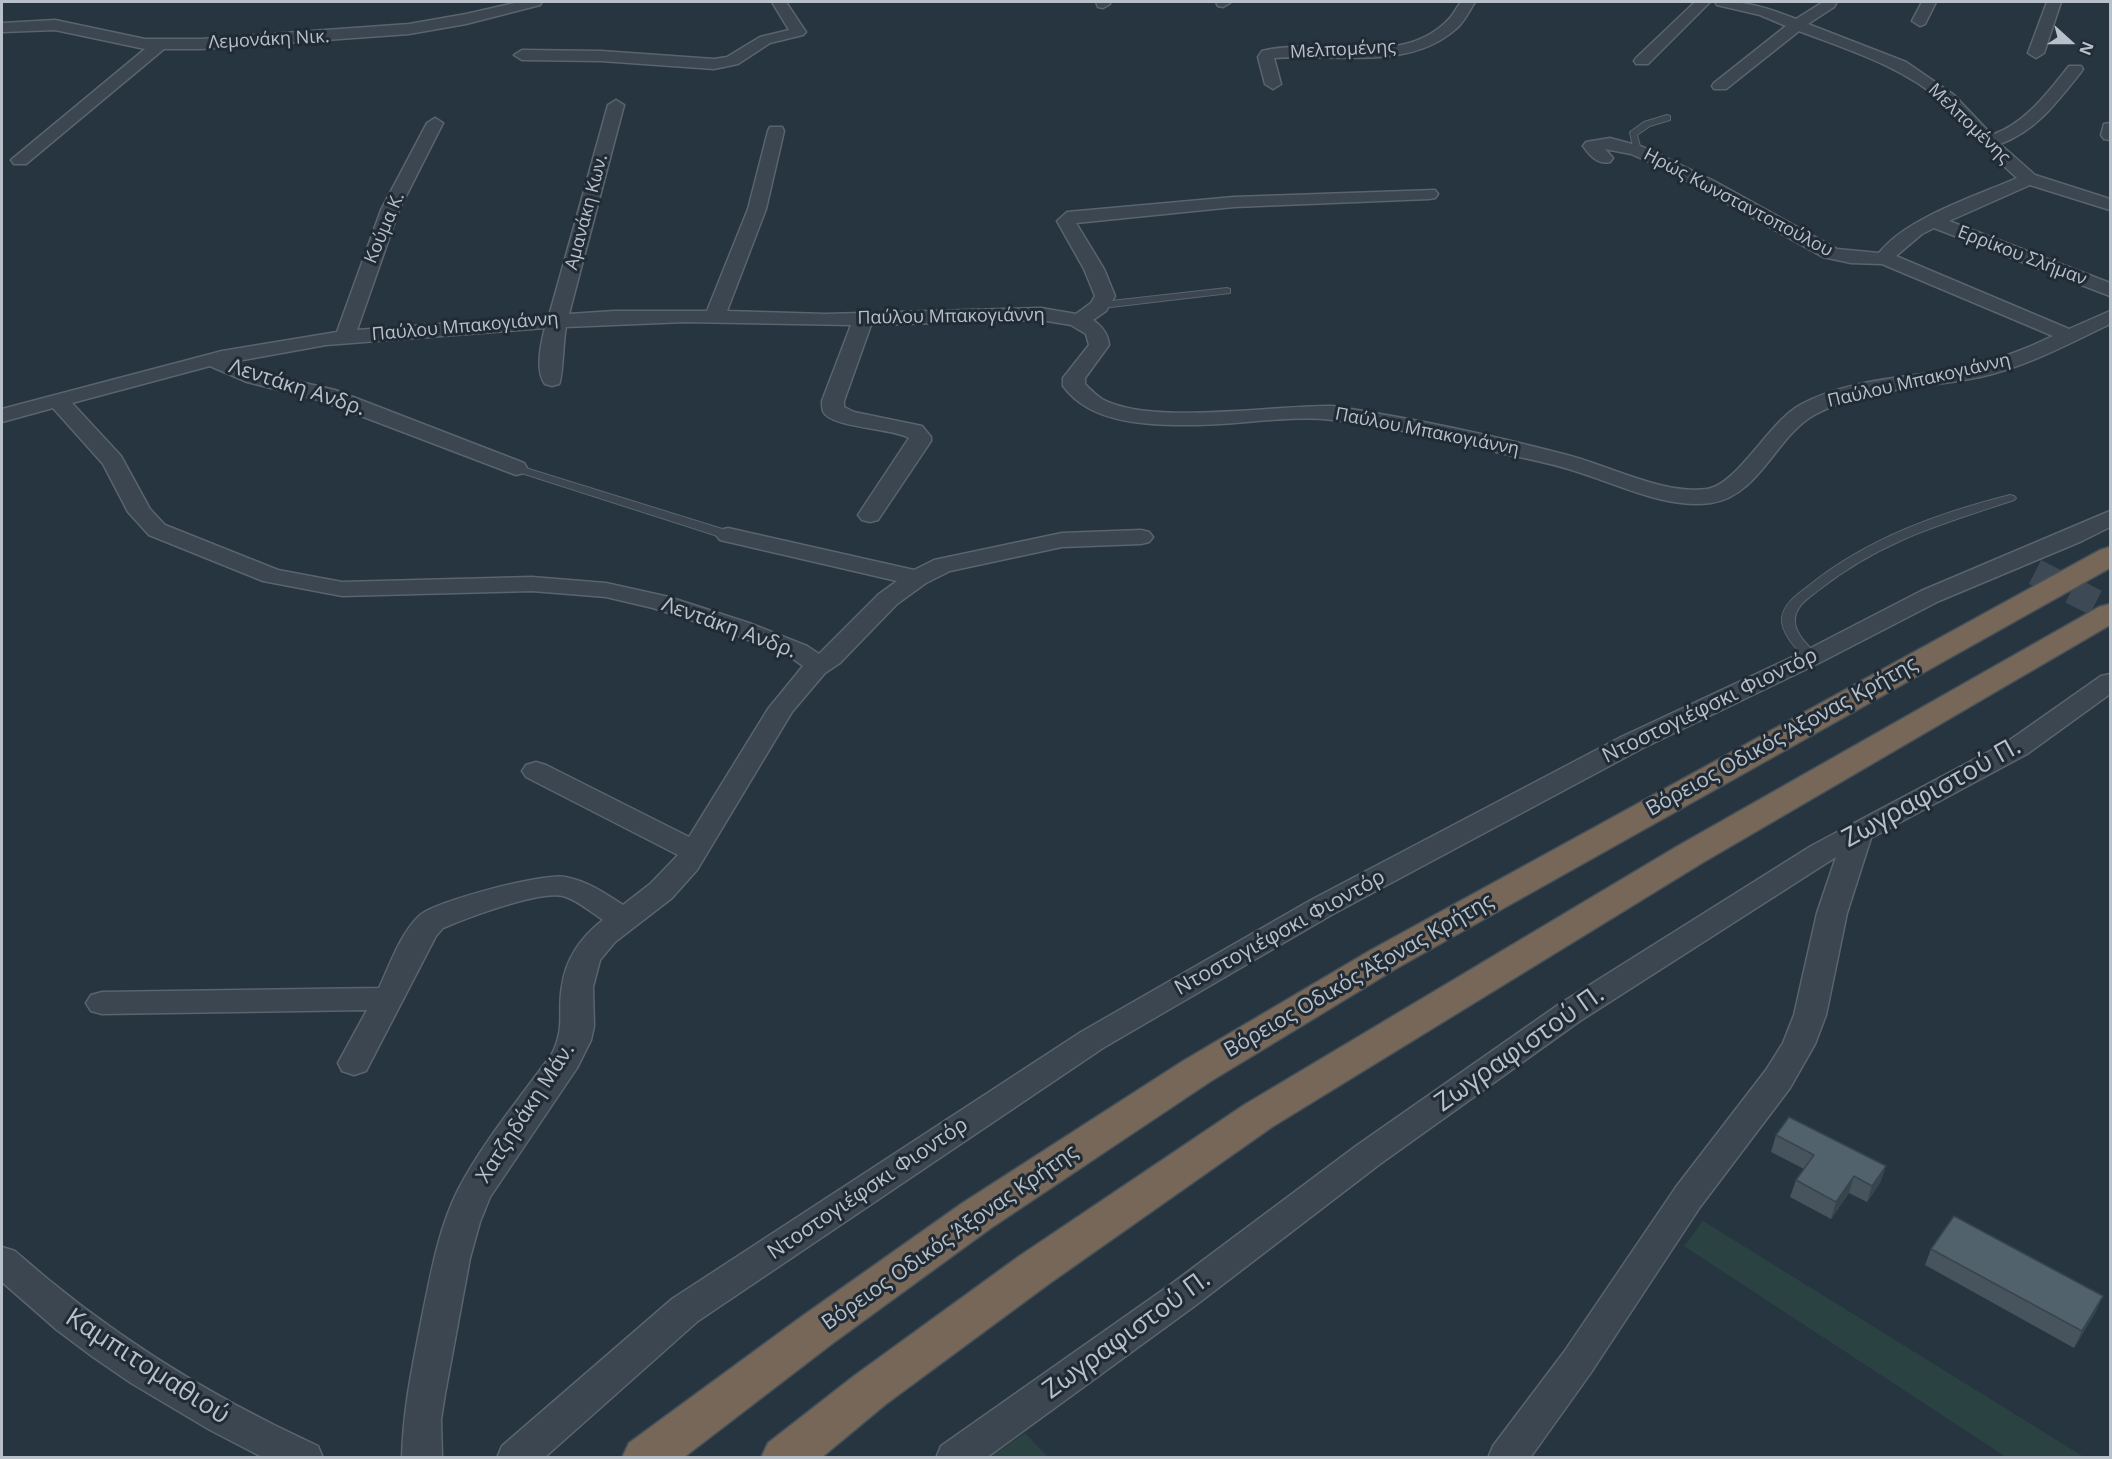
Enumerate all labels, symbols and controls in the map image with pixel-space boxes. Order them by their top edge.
north arrow [2040,12,2100,72]
street label: Λεμονάκη Νικ. [208,26,330,54]
street label: Μελπομένης [1289,36,1397,64]
text: N [2074,38,2099,58]
street label: Μελπομένης [1923,79,2015,169]
street label: Ηρώς Κωνσταντοπούλου [1640,144,1836,262]
street label: Αμανάκη Κων. [561,152,613,272]
street label: Κούμα Κ. [360,189,410,267]
street label: Ερρίκου Σλήμαν [1954,221,2090,291]
street label: Παύλου Μπακογιάννη [857,305,1045,329]
street label: Παύλου Μπακογιάννη [371,308,559,346]
street label: Παύλου Μπακογιάννη [1825,349,2013,413]
street label: Λεντάκη Ανδρ. [226,354,368,422]
street label: Παύλου Μπακογιάννη [1333,404,1521,460]
street label: Λεντάκη Ανδρ. [658,592,800,664]
street label: Ντοστογιέφσκι Φιοντόρ [1598,643,1822,769]
street label: Βόρειος Οδικός Άξονας Κρήτης [1642,652,1922,822]
street label: Ζωγραφιστού Π. [1837,731,2027,855]
street label: Ντοστογιέφσκι Φιοντόρ [1171,865,1389,1001]
street label: Βόρειος Οδικός Άξονας Κρήτης [1220,888,1498,1064]
street label: Ζωγραφιστού Π. [1429,979,1611,1119]
street label: Χατζηδάκη Μάν. [472,1039,580,1187]
street label: Ντοστογιέφσκι Φιοντόρ [763,1112,973,1266]
street label: Βόρειος Οδικός Άξονας Κρήτης [817,1140,1083,1336]
street label: Ζωγραφιστού Π. [1037,1264,1217,1406]
street label: Καμπιτομαθιού [59,1302,235,1432]

